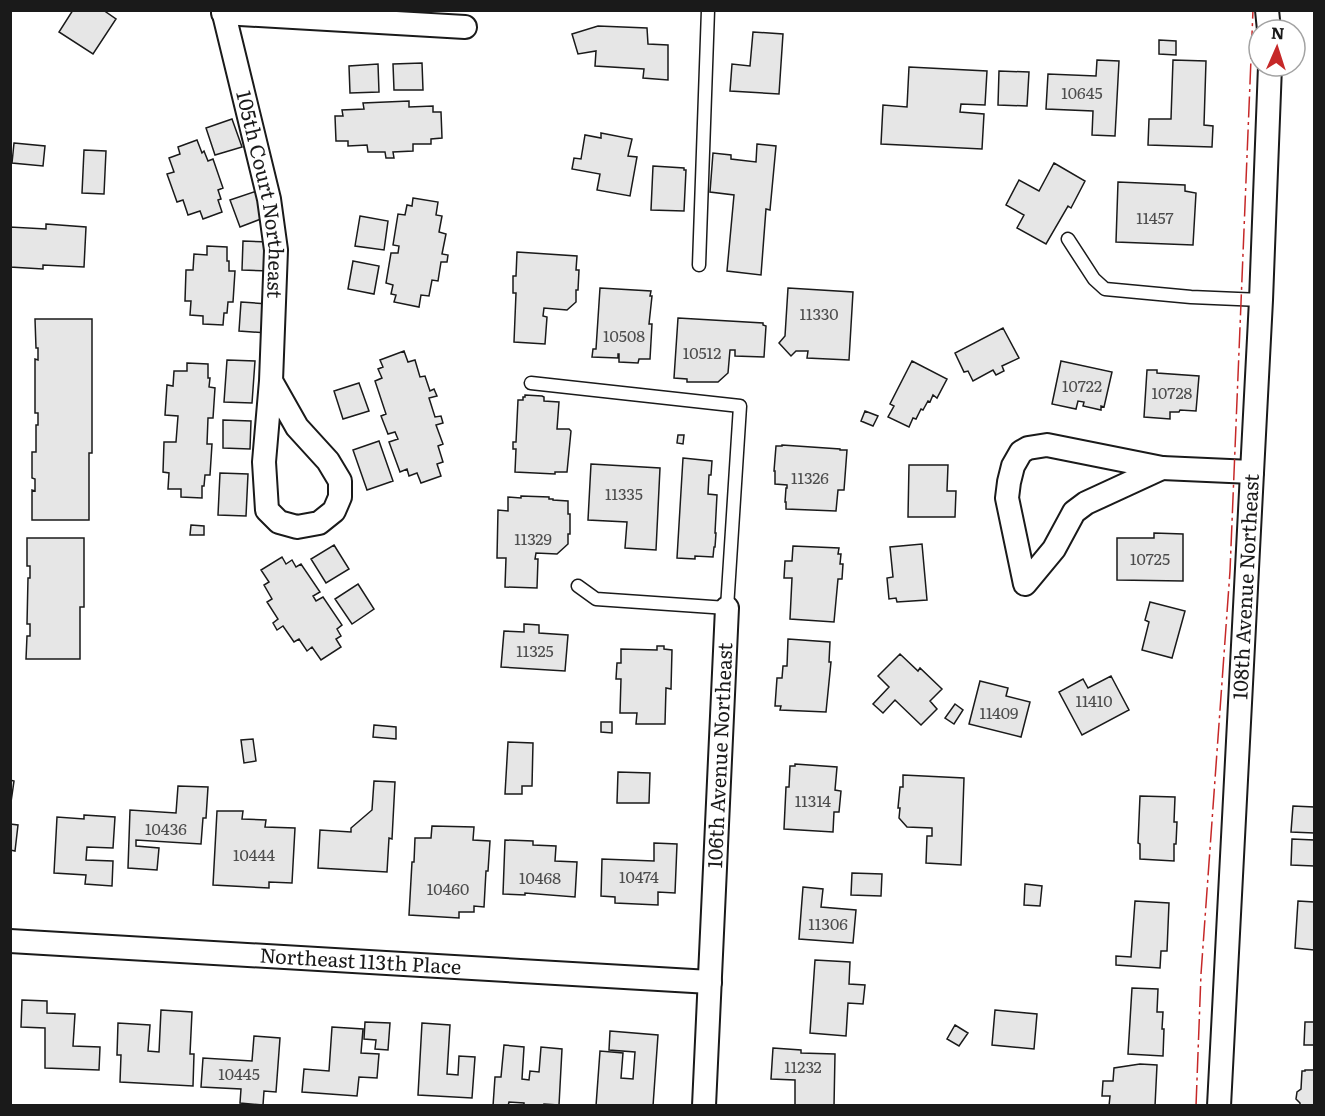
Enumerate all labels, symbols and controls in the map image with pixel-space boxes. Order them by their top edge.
north arrow [1247,18,1307,78]
text: N [1270,20,1285,44]
house number: 10645 [1061,80,1103,104]
street label: 105th Court Northeast [230,87,293,299]
house number: 11457 [1136,205,1174,229]
house number: 11330 [799,301,839,325]
house number: 10508 [603,323,645,347]
house number: 10512 [683,340,721,364]
house number: 10722 [1062,373,1102,397]
house number: 10728 [1152,380,1193,404]
house number: 11326 [791,465,829,489]
street label: 108th Avenue Northeast [1223,473,1265,700]
house number: 11335 [605,481,643,505]
house number: 11329 [514,526,552,550]
house number: 10725 [1130,546,1170,570]
house number: 11325 [516,638,554,662]
street label: 106th Avenue Northeast [698,642,738,869]
house number: 11410 [1076,688,1112,712]
house number: 11409 [980,700,1018,724]
house number: 11314 [795,788,831,812]
house number: 10436 [145,816,187,840]
house number: 10444 [233,842,275,866]
house number: 10474 [619,864,659,888]
house number: 10468 [519,865,561,889]
house number: 10460 [427,876,469,900]
house number: 11306 [808,911,848,935]
street label: Northeast 113th Place [259,939,462,980]
house number: 11232 [784,1054,822,1078]
house number: 10445 [218,1061,260,1085]

